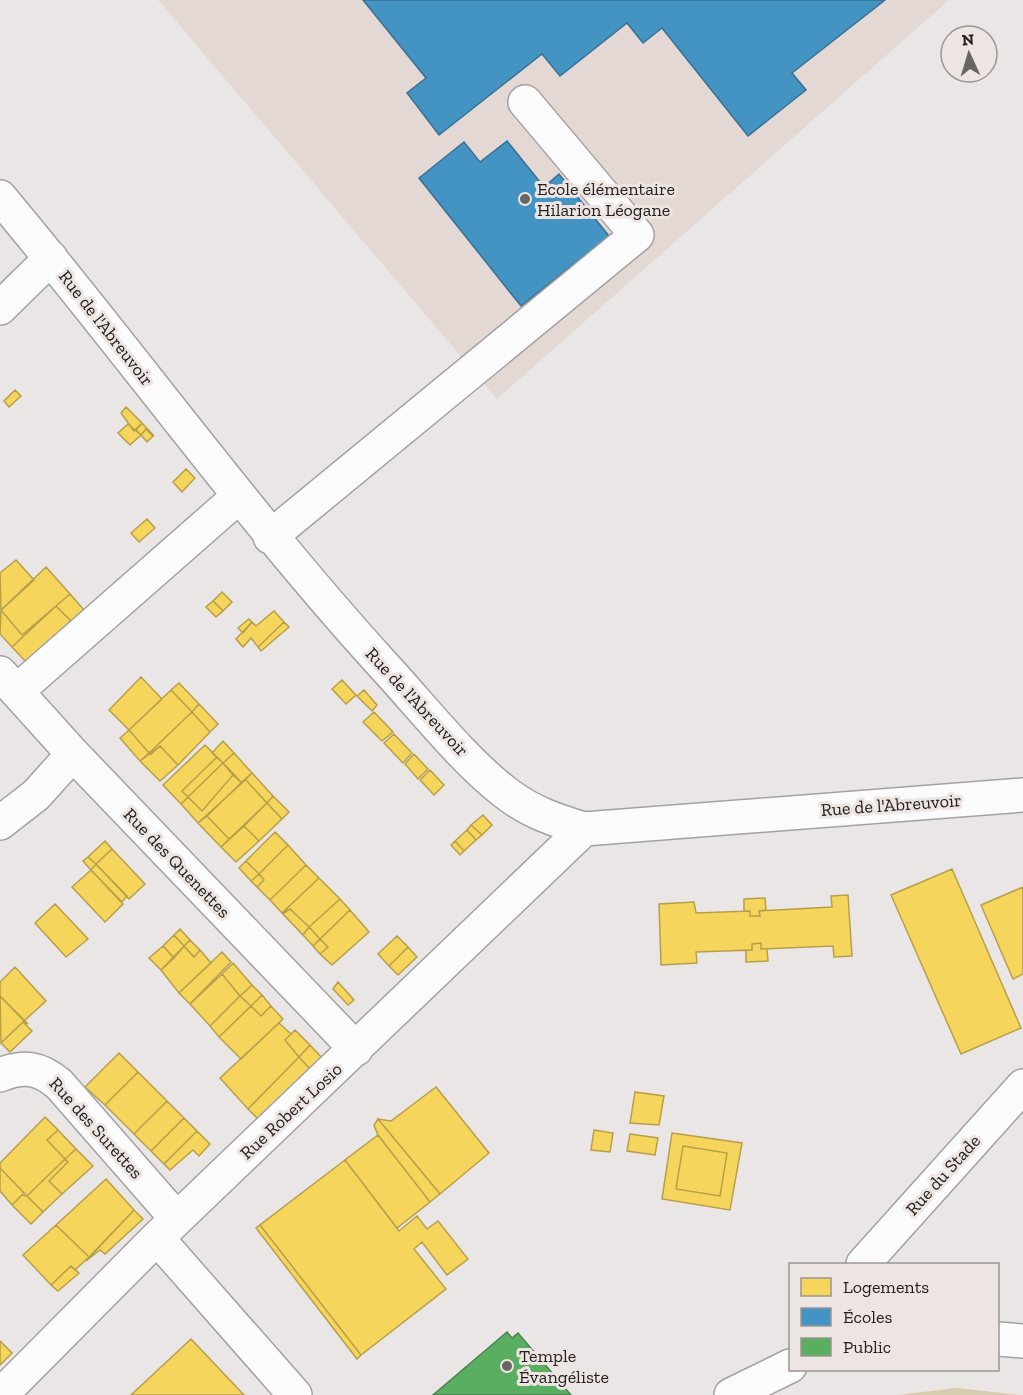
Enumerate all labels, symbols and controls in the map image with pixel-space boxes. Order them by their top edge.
north arrow [939,24,999,84]
text: N [961,30,975,49]
place label: Ecole élémentaire Hilarion Léogane [537,178,675,221]
marker: Ecole élémentaire Hilarion Léogane [518,192,532,206]
street label: Rue de l'Abreuvoir [54,266,158,390]
street label: Rue de l'Abreuvoir [361,643,473,761]
street label: Rue de l'Abreuvoir [820,789,962,821]
street label: Rue des Quenettes [119,803,235,923]
street label: Rue Robert Losio [235,1058,347,1164]
street label: Rue des Surettes [45,1073,148,1184]
street label: Rue du Stade [901,1130,985,1220]
legend [789,1263,999,1371]
text: Logements [843,1276,929,1298]
text: Écoles [843,1306,892,1328]
text: Public [843,1336,891,1358]
place label: Temple Évangéliste [519,1345,609,1388]
marker: Temple Évangéliste [500,1359,514,1373]

